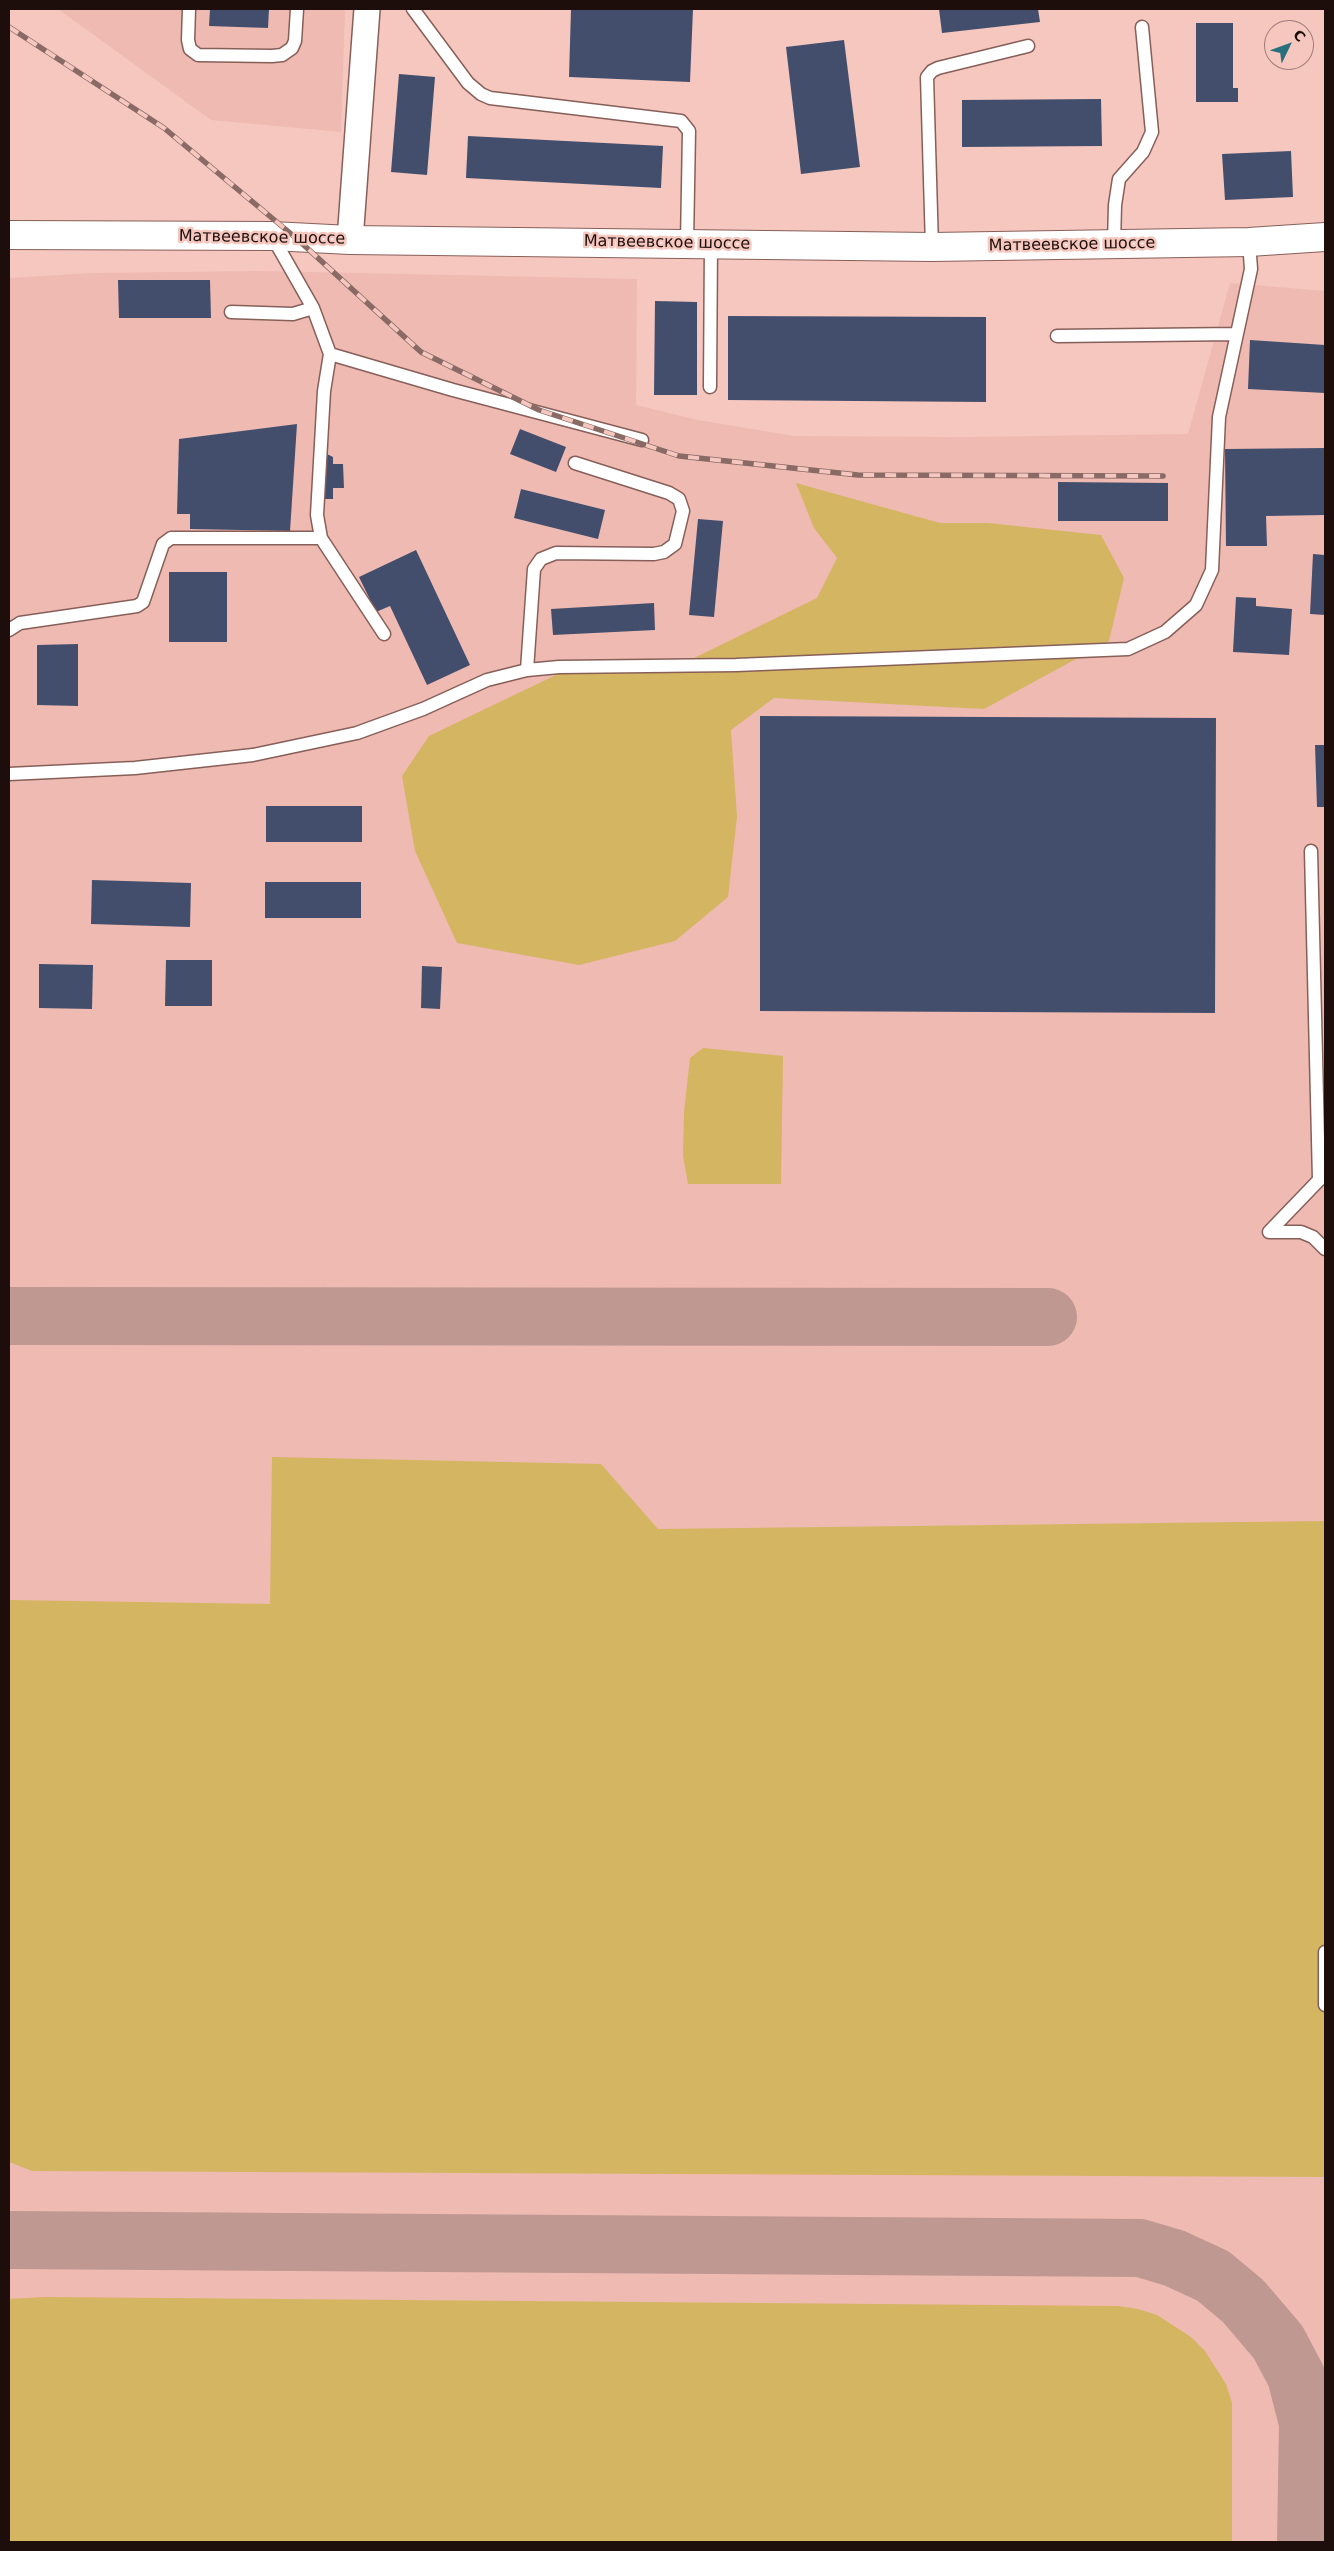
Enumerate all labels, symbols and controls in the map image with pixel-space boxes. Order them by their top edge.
north arrow [1264,20,1314,70]
text: С [1290,26,1309,45]
street label: Матвеевское шоссе [179,227,345,249]
street label: Матвеевское шоссе [584,232,750,254]
street label: Матвеевское шоссе [989,234,1155,256]

